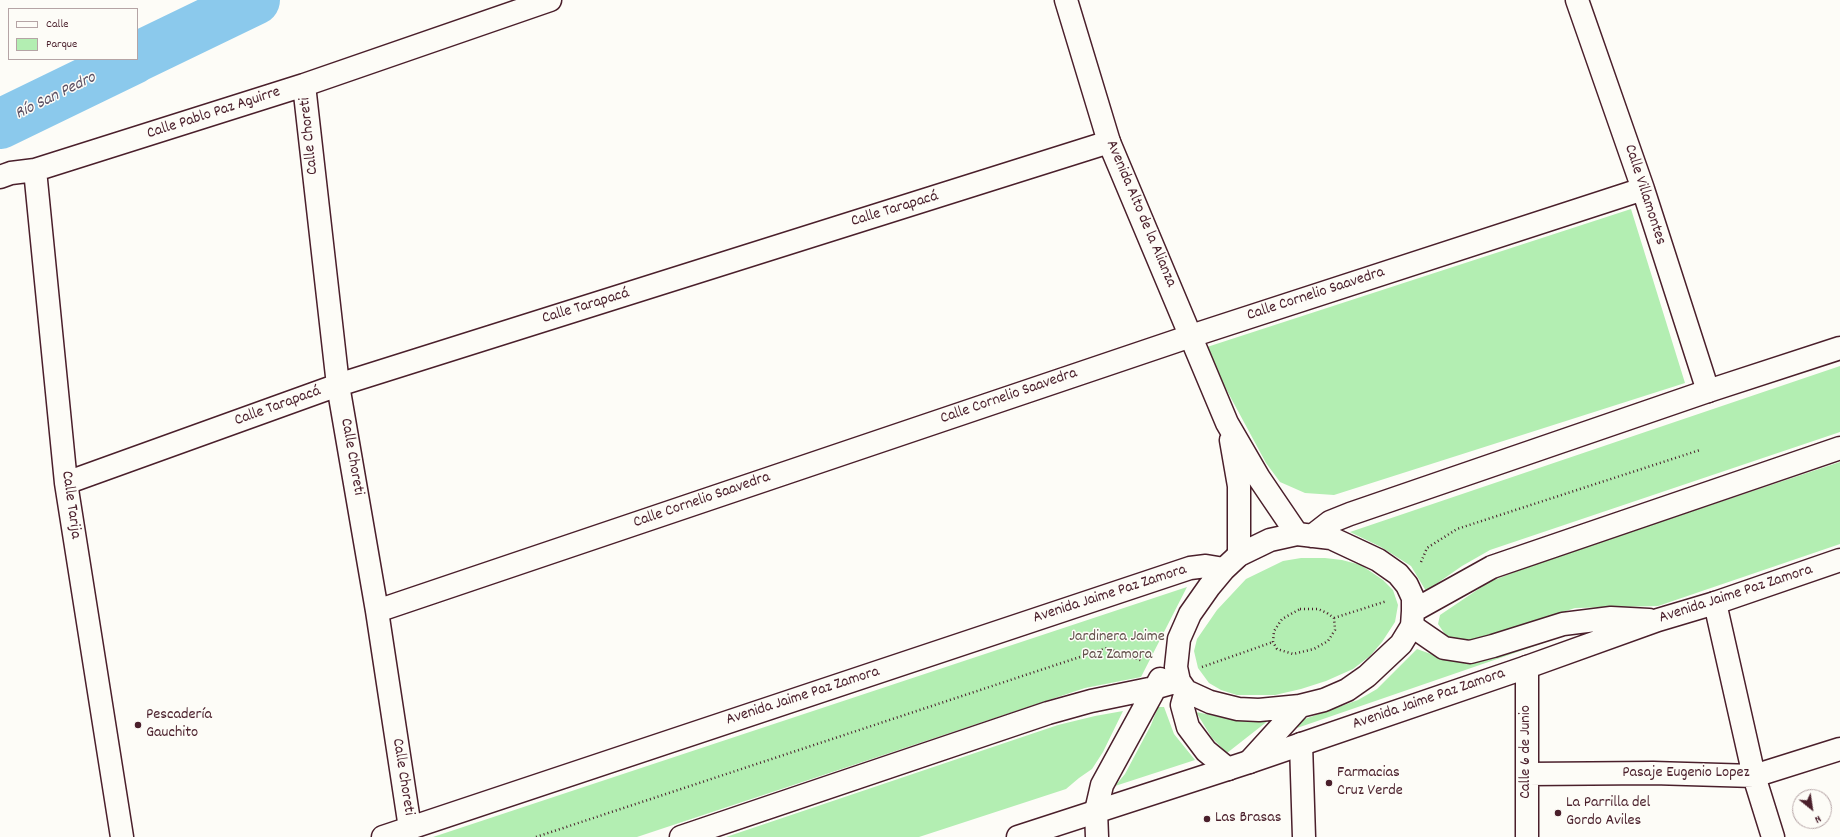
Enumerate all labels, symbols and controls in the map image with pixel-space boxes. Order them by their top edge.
legend [8,8,138,60]
text: Calle [46,16,69,33]
text: Parque [46,36,77,53]
water label: Río San Pedro [12,69,100,125]
street label: Calle Pablo Paz Aguirre [145,83,283,145]
street label: Calle Choreti [296,96,324,176]
street label: Avenida Alto de la Alianza [1100,138,1180,290]
street label: Calle Villamontes [1619,142,1669,248]
street label: Calle Tarapacá [849,188,941,232]
street label: Calle Cornelio Saavedra [1245,264,1387,326]
street label: Calle Tarapacá [540,285,632,329]
street label: Calle Cornelio Saavedra [938,365,1080,429]
street label: Calle Tarapacá [232,383,324,431]
street label: Calle Choreti [335,417,367,497]
street label: Calle Cornelio Saavedra [631,469,773,533]
street label: Calle Tarija [56,470,84,540]
street label: Avenida Jaime Paz Zamora [1031,561,1189,629]
street label: Avenida Jaime Paz Zamora [1657,561,1815,629]
park label: Jardinera Jaime Paz Zamora [1069,628,1165,666]
street label: Avenida Jaime Paz Zamora [724,663,882,731]
street label: Avenida Jaime Paz Zamora [1350,665,1508,735]
street label: Calle 6 de Junio [1517,705,1537,799]
place label: Pescadería Gauchito [146,706,212,744]
marker: Pescadería Gauchito [133,720,143,730]
street label: Calle Choreti [386,737,418,817]
place label: Farmacias Cruz Verde [1337,764,1403,802]
street label: Pasaje Eugenio Lopez [1622,764,1750,784]
marker: Farmacias Cruz Verde [1324,778,1334,788]
north arrow [1792,789,1832,829]
place label: La Parrilla del Gordo Aviles [1566,794,1650,832]
marker: La Parrilla del Gordo Aviles [1553,808,1563,818]
place label: Las Brasas [1215,809,1281,829]
text: N [1811,810,1824,827]
marker: Las Brasas [1202,814,1212,824]

